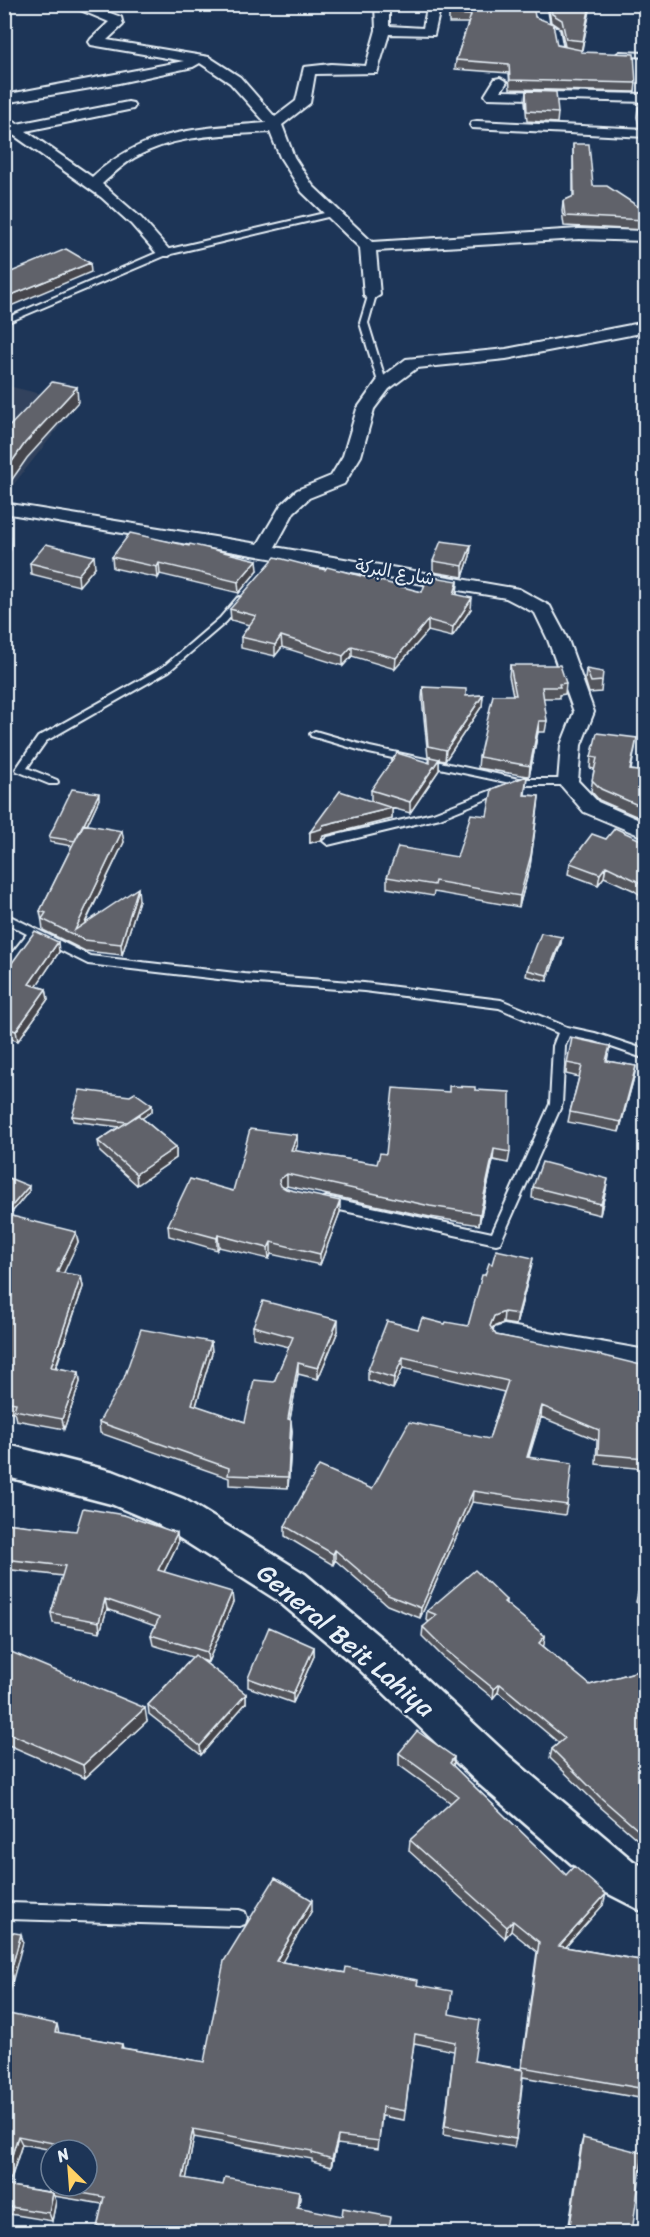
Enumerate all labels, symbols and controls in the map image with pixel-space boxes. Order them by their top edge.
street label: شارع البركة [353,549,437,595]
street label: General Beit Lahiya [246,1551,447,1730]
north arrow [39,2138,99,2198]
text: N [51,2139,75,2171]

